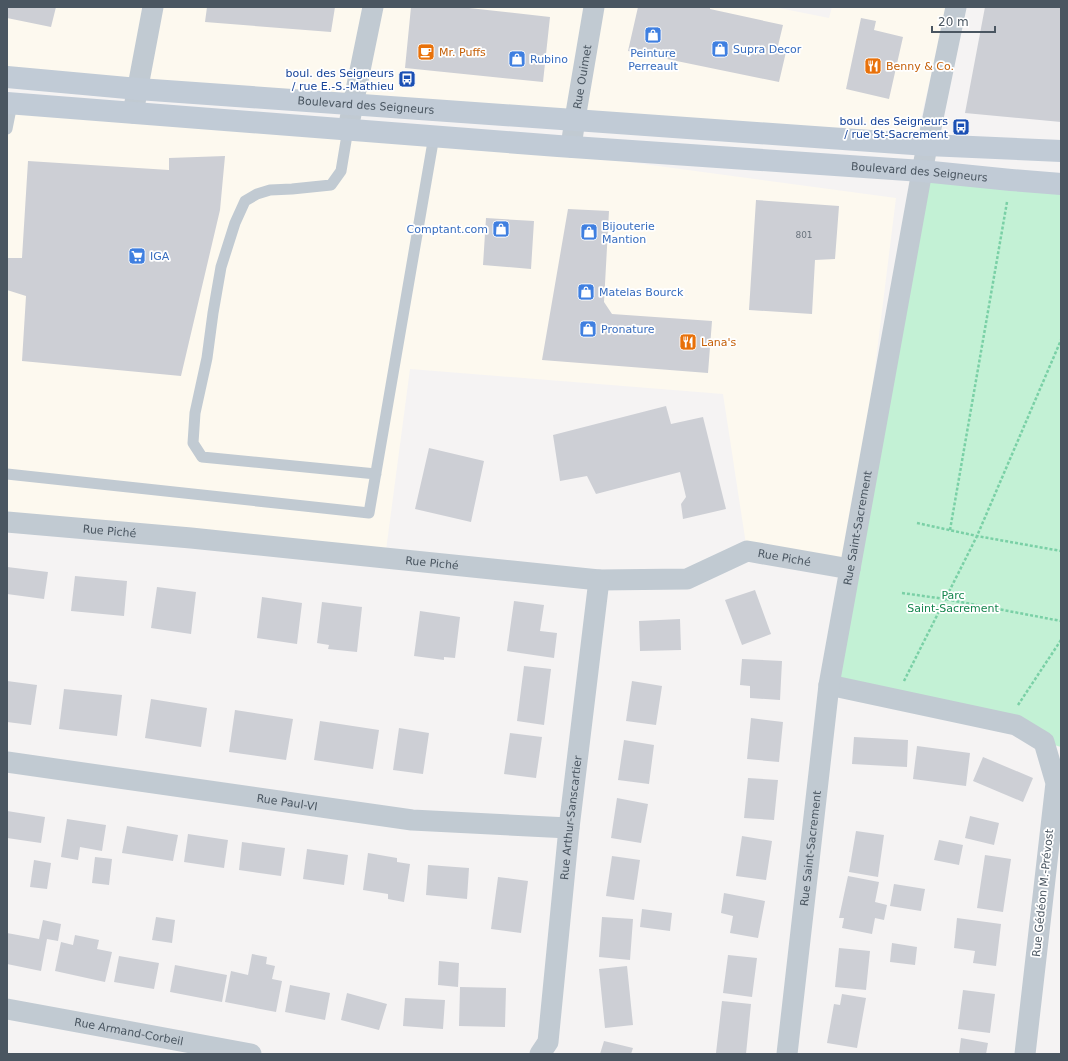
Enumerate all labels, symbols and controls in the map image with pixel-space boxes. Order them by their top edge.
scale bar [932,8,995,34]
text: 20 m [938,15,969,29]
shop icon: Peinture Perreault [643,25,663,45]
shop icon: Supra Decor [710,39,730,59]
cafe icon: Mr. Puffs [416,42,436,62]
street label: Rue Ouimet [570,43,594,110]
place label: Supra Decor [733,43,802,56]
place label: Mr. Puffs [439,46,486,59]
place label: Peinture Perreault [628,47,678,73]
shop icon: Rubino [507,49,527,69]
place label: Rubino [530,53,568,66]
restaurant icon: Benny & Co. [863,56,883,76]
place label: Benny & Co. [886,60,954,73]
place label: boul. des Seigneurs / rue E.-S.-Mathieu [286,67,394,93]
bus stop icon: boul. des Seigneurs / rue E.-S.-Mathieu [397,69,417,89]
street label: Boulevard des Seigneurs [297,94,435,117]
place label: boul. des Seigneurs / rue St-Sacrement [840,115,949,141]
bus stop icon: boul. des Seigneurs / rue St-Sacrement [951,117,971,137]
street label: Boulevard des Seigneurs [851,160,989,184]
shop icon: Comptant.com [491,219,511,239]
place label: Bijouterie Mantion [602,220,655,246]
shop icon: Bijouterie Mantion [579,222,599,242]
place label: Comptant.com [407,223,488,236]
house number: 801 [795,230,813,240]
supermarket icon: IGA [127,246,147,266]
place label: IGA [150,250,170,263]
shop icon: Matelas Bourck [576,282,596,302]
place label: Matelas Bourck [599,286,684,299]
shop icon: Pronature [578,319,598,339]
place label: Pronature [601,323,655,336]
restaurant icon: Lana's [678,332,698,352]
place label: Lana's [701,336,737,349]
street label: Rue Saint-Sacrement [841,469,874,586]
street label: Rue Piché [82,522,137,540]
street label: Rue Piché [757,547,812,569]
street label: Rue Piché [405,554,460,572]
park label: Parc Saint-Sacrement [907,589,999,615]
street label: Rue Arthur-Sanscartier [557,754,584,880]
street label: Rue Saint-Sacrement [797,789,824,907]
street label: Rue Paul-VI [256,791,318,813]
street label: Rue Gédéon M.-Prévost [1030,828,1056,958]
street label: Rue Armand-Corbeil [73,1015,184,1048]

